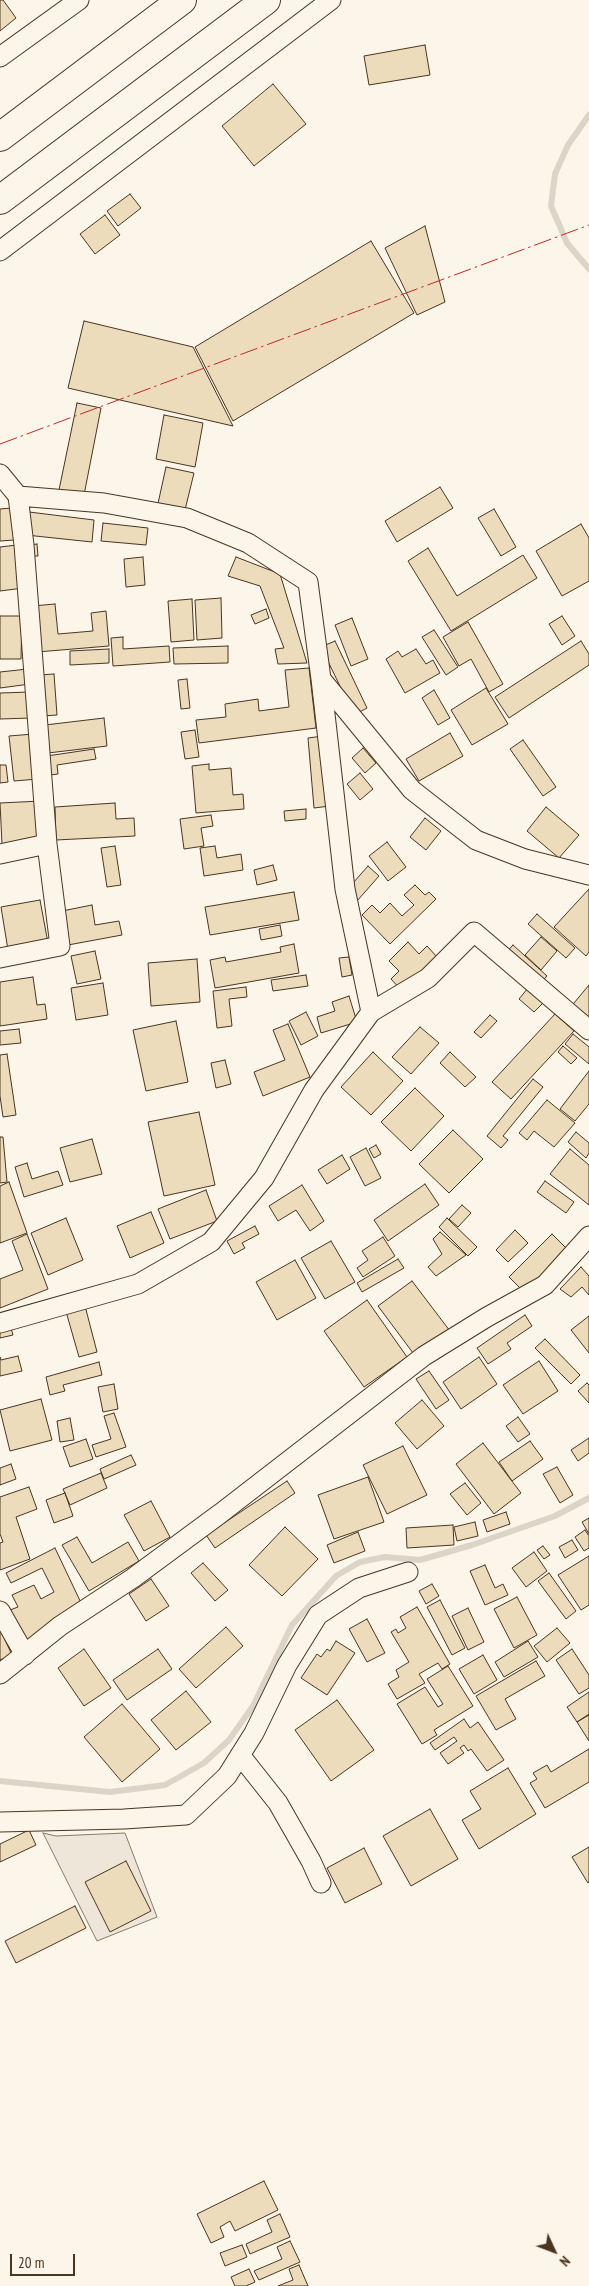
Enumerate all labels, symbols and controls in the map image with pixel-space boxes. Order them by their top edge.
north arrow [529,2226,579,2276]
scale bar [12,2244,78,2276]
text: N [556,2252,574,2270]
text: 20 m [18,2253,44,2272]

